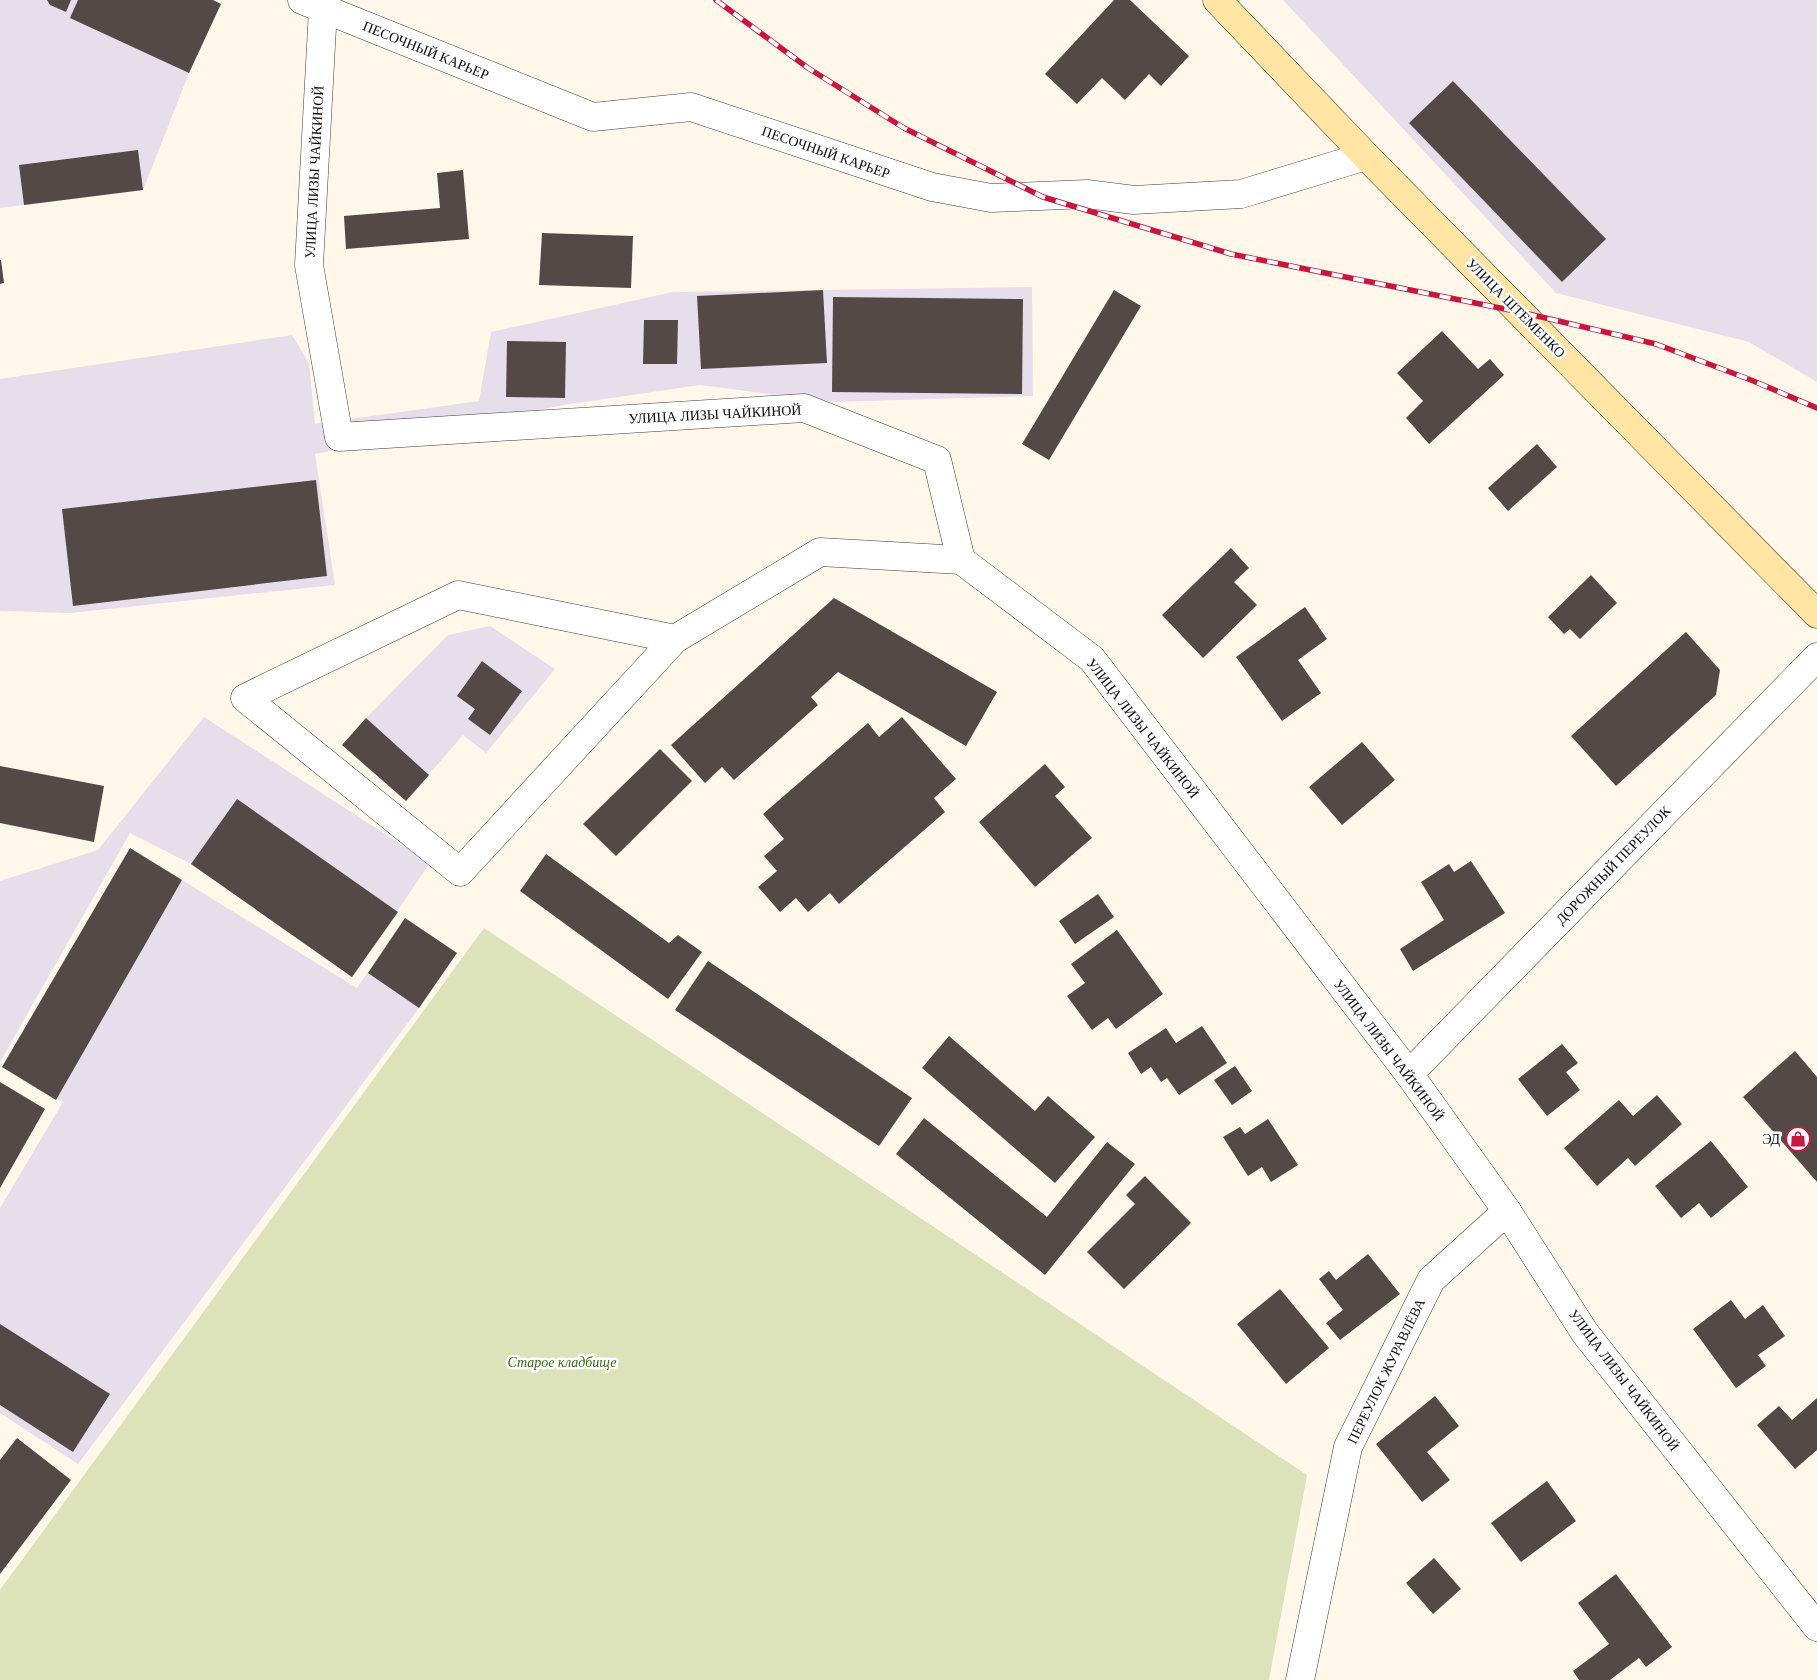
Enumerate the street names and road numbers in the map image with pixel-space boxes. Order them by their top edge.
street label: ПЕСОЧНЫЙ КАРЬЕР [361,17,492,83]
street label: УЛИЦА ЛИЗЫ ЧАЙКИНОЙ [301,85,327,259]
street label: ПЕСОЧНЫЙ КАРЬЕР [760,123,892,182]
street label: УЛИЦА ШТЕМЕНКО [1463,256,1568,361]
street label: УЛИЦА ЛИЗЫ ЧАЙКИНОЙ [628,401,802,427]
street label: УЛИЦА ЛИЗЫ ЧАЙКИНОЙ [1083,655,1203,801]
street label: ДОРОЖНЫЙ ПЕРЕУЛОК [1552,802,1674,927]
street label: УЛИЦА ЛИЗЫ ЧАЙКИНОЙ [1331,976,1447,1124]
street label: ПЕРЕУЛОК ЖУРАВЛЁВА [1344,1295,1429,1446]
street label: УЛИЦА ЛИЗЫ ЧАЙКИНОЙ [1566,1306,1682,1454]

